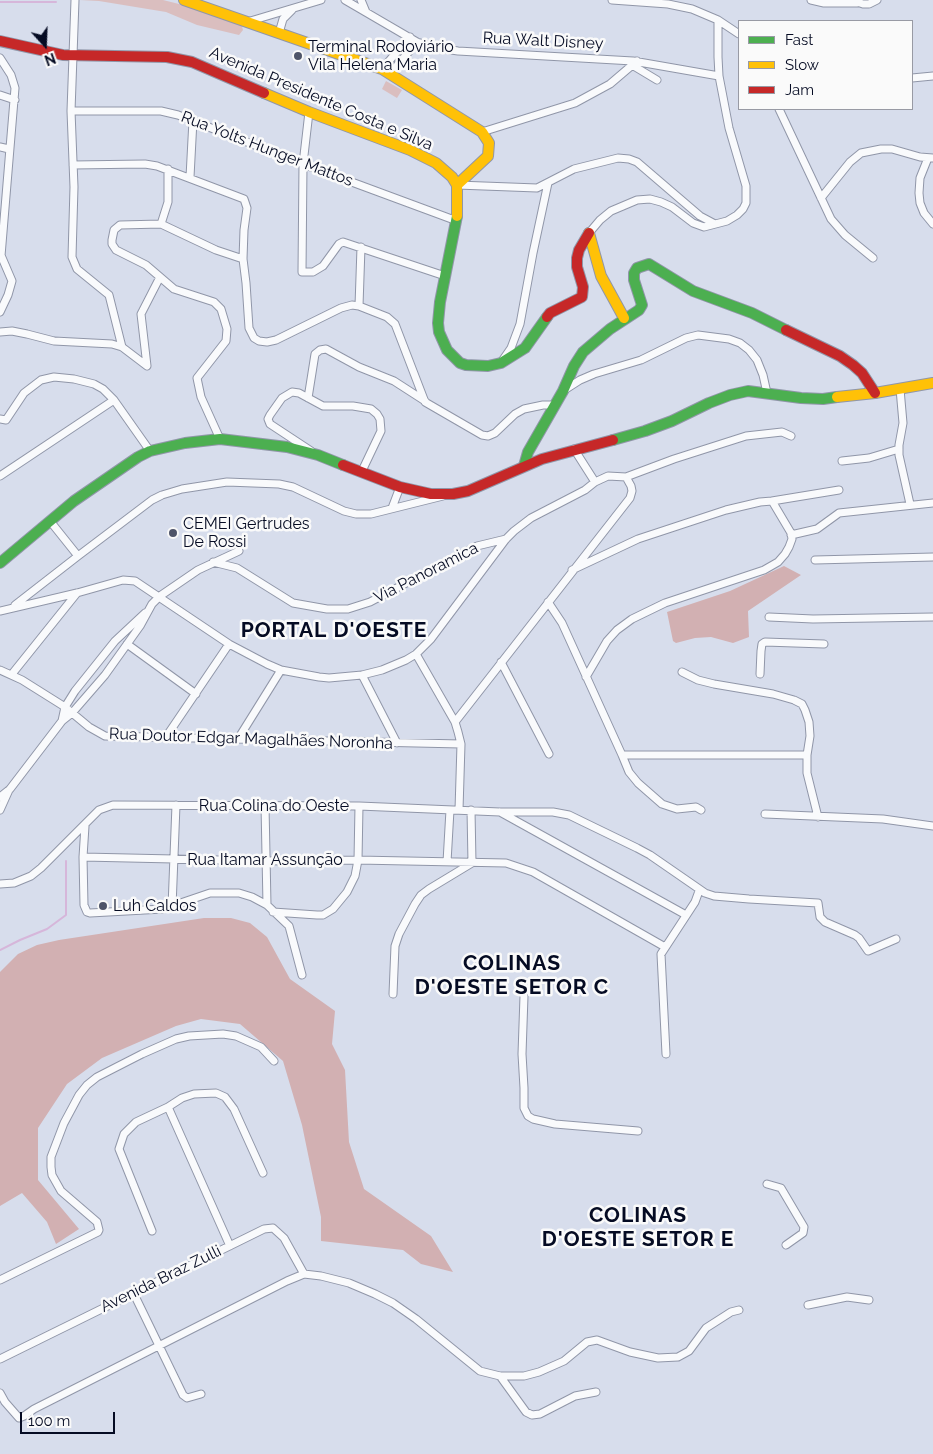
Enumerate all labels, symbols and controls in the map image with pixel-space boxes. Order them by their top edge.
north arrow [20,20,70,70]
legend [738,20,913,110]
street label: Rua Walt Disney [482,28,604,54]
text: Fast [785,31,813,49]
place label: Terminal Rodoviário Vila Helena Maria [308,37,454,75]
street label: Avenida Presidente Costa e Silva [206,43,436,155]
text: N [42,50,58,68]
marker: Terminal Rodoviário Vila Helena Maria [292,50,304,62]
text: Slow [785,56,819,74]
text: Jam [785,81,814,99]
street label: Rua Yolts Hunger Mattos [178,107,356,191]
place label: CEMEI Gertrudes De Rossi [183,514,310,552]
marker: CEMEI Gertrudes De Rossi [167,527,179,539]
street label: Via Panoramica [371,538,481,608]
district label: PORTAL D'OESTE [239,618,429,644]
street label: Rua Doutor Edgar Magalhães Noronha [109,724,393,754]
street label: Rua Colina do Oeste [199,796,349,816]
street label: Rua Itamar Assunção [187,850,343,870]
place label: Luh Caldos [113,896,196,916]
marker: Luh Caldos [97,900,109,912]
district label: COLINAS D'OESTE SETOR C [413,951,611,1001]
district label: COLINAS D'OESTE SETOR E [540,1203,736,1253]
street label: Avenida Braz Zulli [97,1241,225,1317]
scale bar [22,1402,118,1434]
text: 100 m [28,1412,70,1430]

